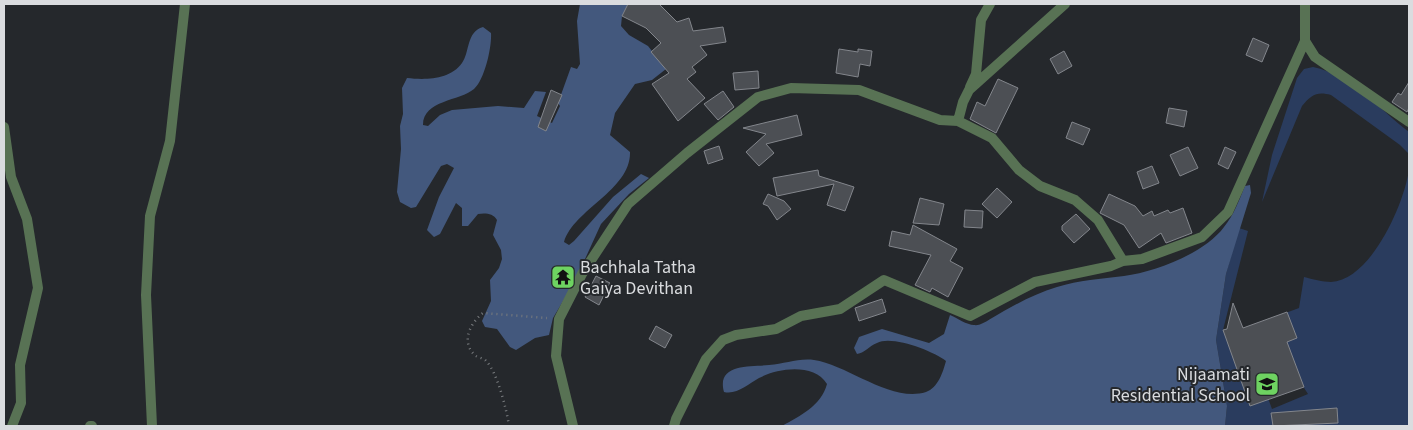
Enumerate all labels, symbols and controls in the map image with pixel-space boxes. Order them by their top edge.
place label: Bachhala Tatha Gaiya Devithan [580,255,696,301]
temple icon: Bachhala Tatha Gaiya Devithan [550,264,576,290]
place label: Nijaamati Residential School [1111,362,1250,408]
school or university icon: Nijaamati Residential School [1254,371,1280,397]

